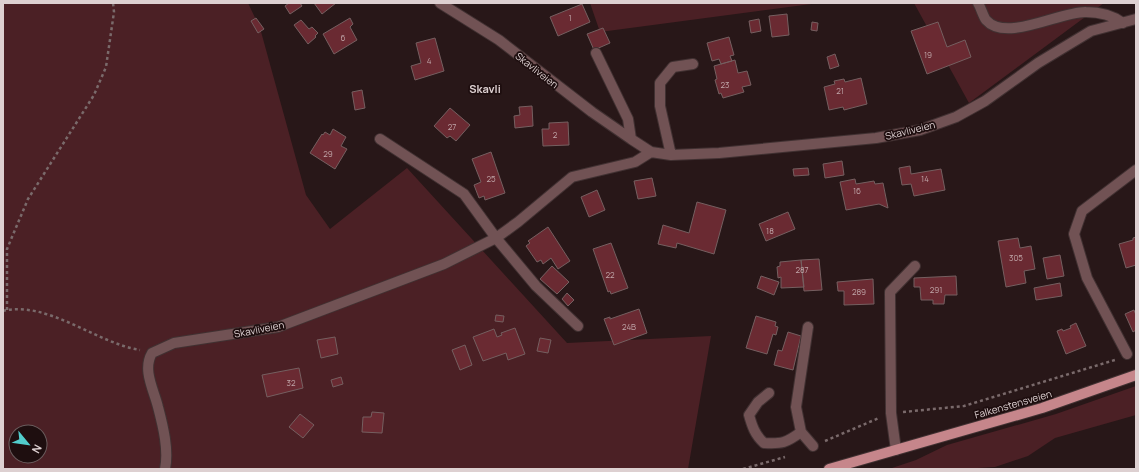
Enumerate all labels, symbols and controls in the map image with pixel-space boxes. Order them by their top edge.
house number: 1 [568,12,572,23]
house number: 6 [341,32,346,43]
street label: Skavliveien [513,49,561,91]
house number: 19 [924,49,932,60]
house number: 4 [427,55,432,66]
house number: 23 [721,79,729,90]
district label: Skavli [469,81,501,96]
house number: 21 [836,85,844,96]
street label: Skavliveien [884,117,936,143]
house number: 27 [448,121,456,132]
house number: 2 [553,129,558,140]
house number: 29 [323,148,333,159]
house number: 25 [486,173,496,184]
house number: 14 [921,173,929,184]
house number: 16 [853,185,861,196]
house number: 18 [766,225,774,236]
house number: 305 [1009,252,1023,263]
house number: 287 [795,264,809,275]
house number: 22 [605,269,615,280]
house number: 291 [930,284,942,295]
house number: 289 [852,286,866,297]
street label: Skavliveien [233,317,285,341]
house number: 24B [622,321,636,332]
house number: 32 [287,377,296,388]
street label: Falkenstensveien [973,386,1053,422]
north arrow [8,424,48,464]
text: N [29,442,46,456]

